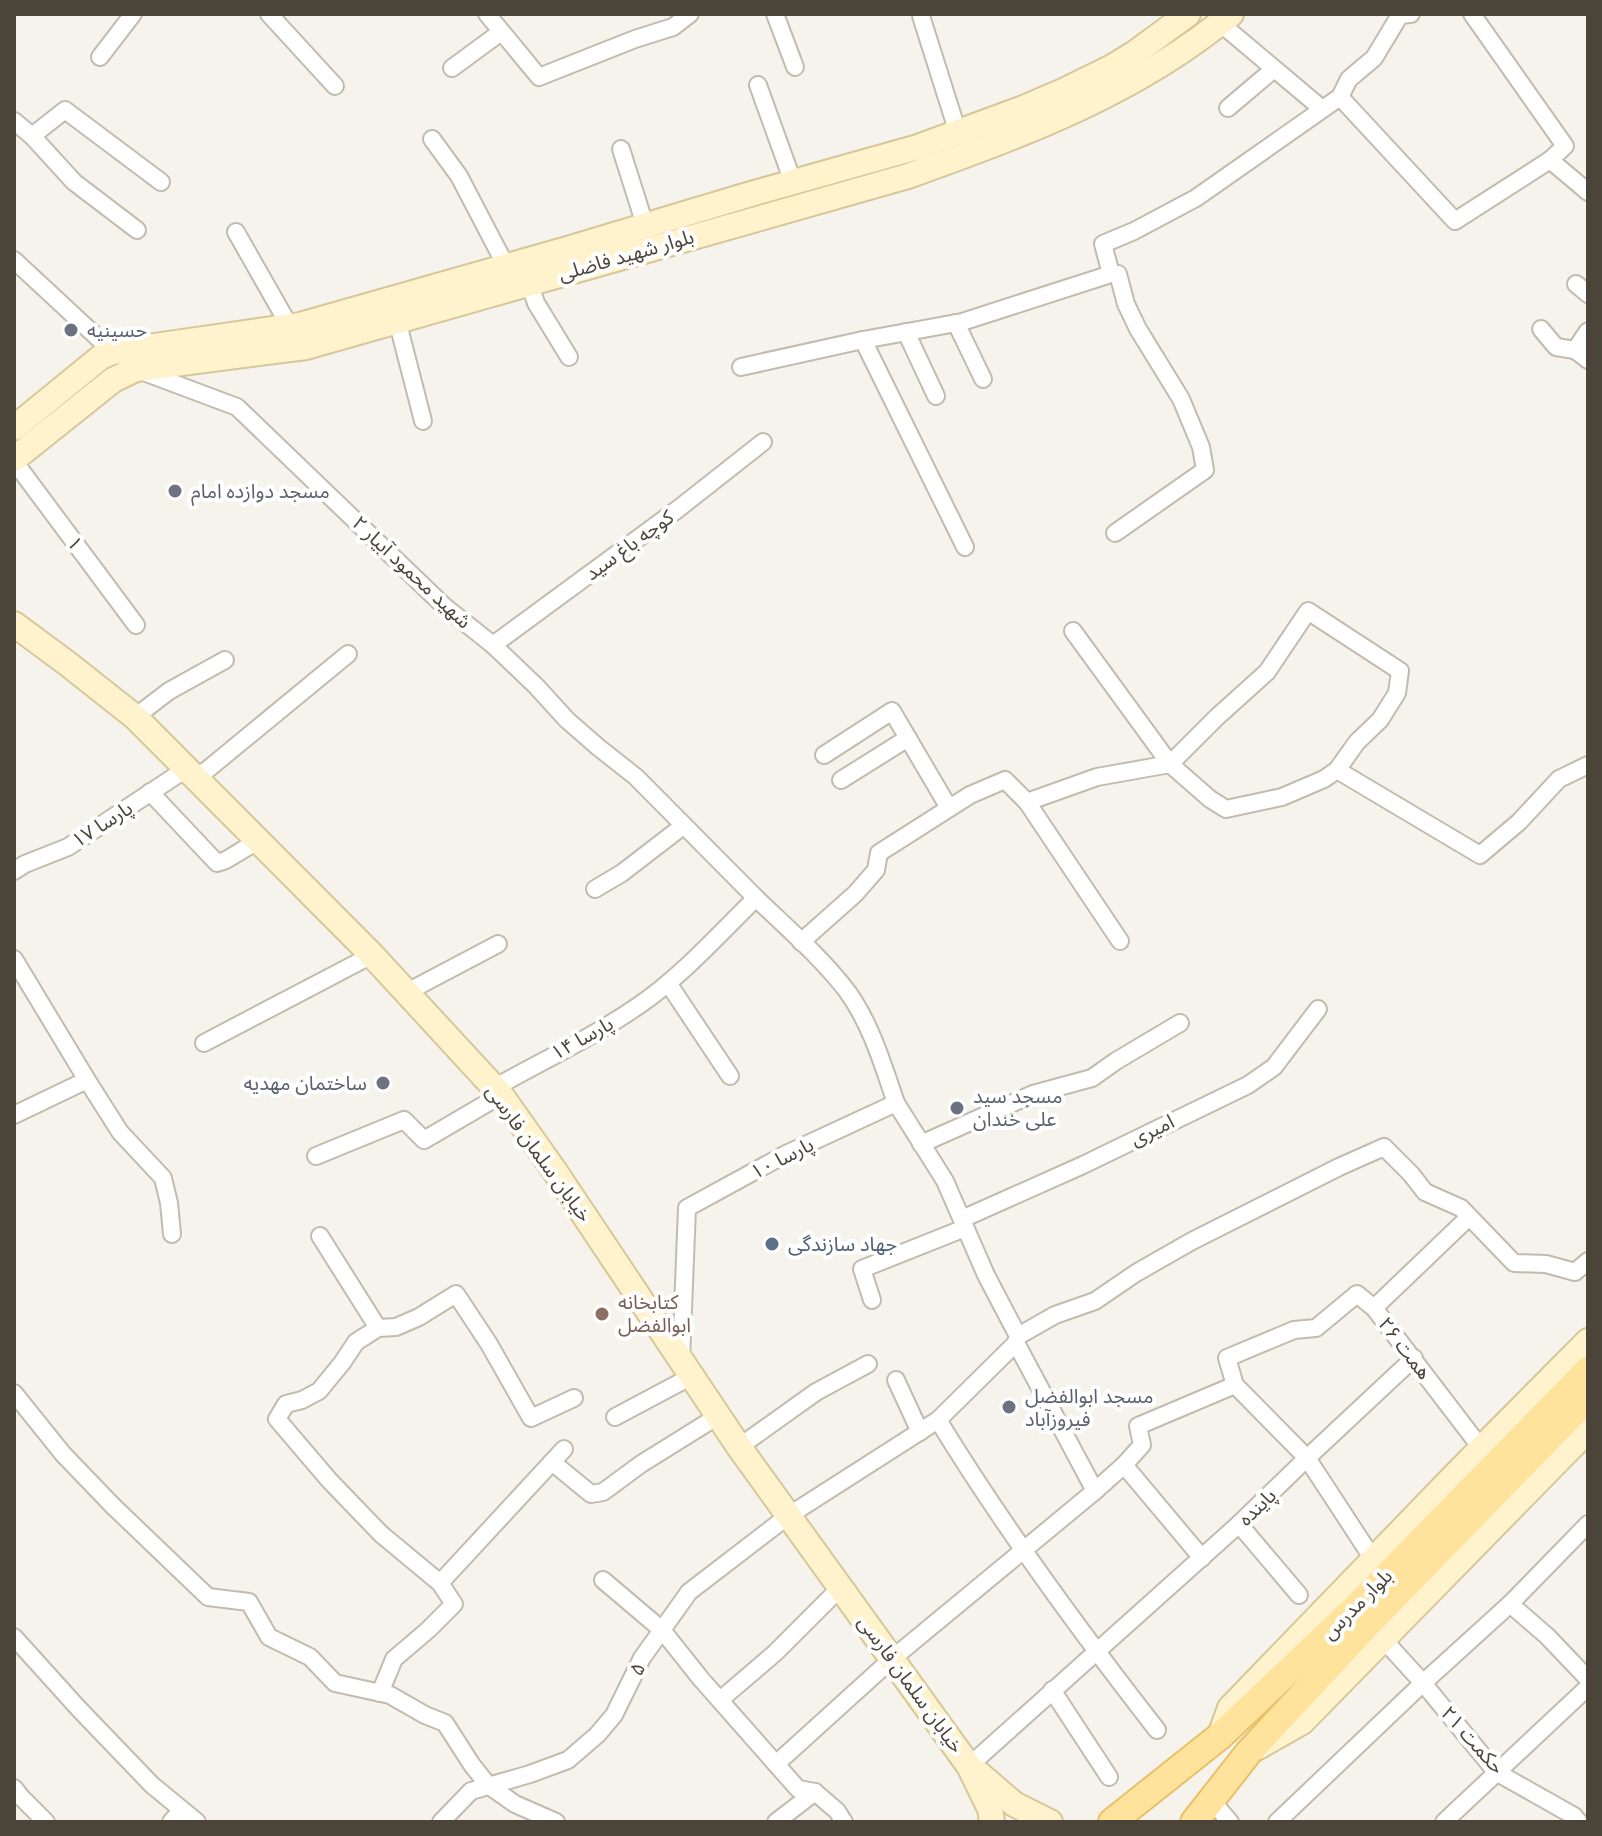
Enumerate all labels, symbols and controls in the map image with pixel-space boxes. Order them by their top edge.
street label: بلوار شهید فاضلی [555,222,697,287]
place label: حسینیه [87,316,147,343]
marker: حسینیه [62,321,80,339]
place label: مسجد دوازده امام [191,477,330,506]
marker: مسجد دوازده امام [166,482,184,500]
street label: کوچه باغ سید [579,503,680,588]
street label: شهید محمود آبیار ۲ [347,509,478,634]
street label: ۱ [61,530,90,555]
street label: پارسا ۱۷ [66,794,138,853]
street label: پارسا ۱۴ [546,1009,618,1066]
place label: ساختمان مهدیه [243,1069,367,1096]
marker: ساختمان مهدیه [374,1074,392,1092]
street label: خیابان سلمان فارسی [480,1078,599,1227]
place label: مسجد سید علی خندان [973,1082,1062,1132]
marker: مسجد سید علی خندان [948,1099,966,1117]
street label: امیری [1125,1107,1178,1152]
street label: پارسا ۱۰ [746,1130,818,1185]
place label: جهاد سازندگی [788,1230,897,1257]
marker: جهاد سازندگی [763,1235,781,1253]
place label: کتابخانه ابوالفضل [618,1288,691,1338]
marker: کتابخانه ابوالفضل [593,1305,611,1323]
street label: همت ۲۶ [1372,1311,1438,1385]
place label: مسجد ابوالفضل فیروزآباد [1025,1382,1154,1432]
marker: مسجد ابوالفضل فیروزآباد [1000,1398,1018,1416]
street label: پاینده [1232,1482,1282,1532]
street label: بلوار مدرس [1315,1562,1398,1645]
street label: خیابان سلمان فارسی [852,1609,971,1758]
street label: ۵ [622,1658,651,1680]
street label: حکمت ۲۱ [1436,1700,1511,1780]

